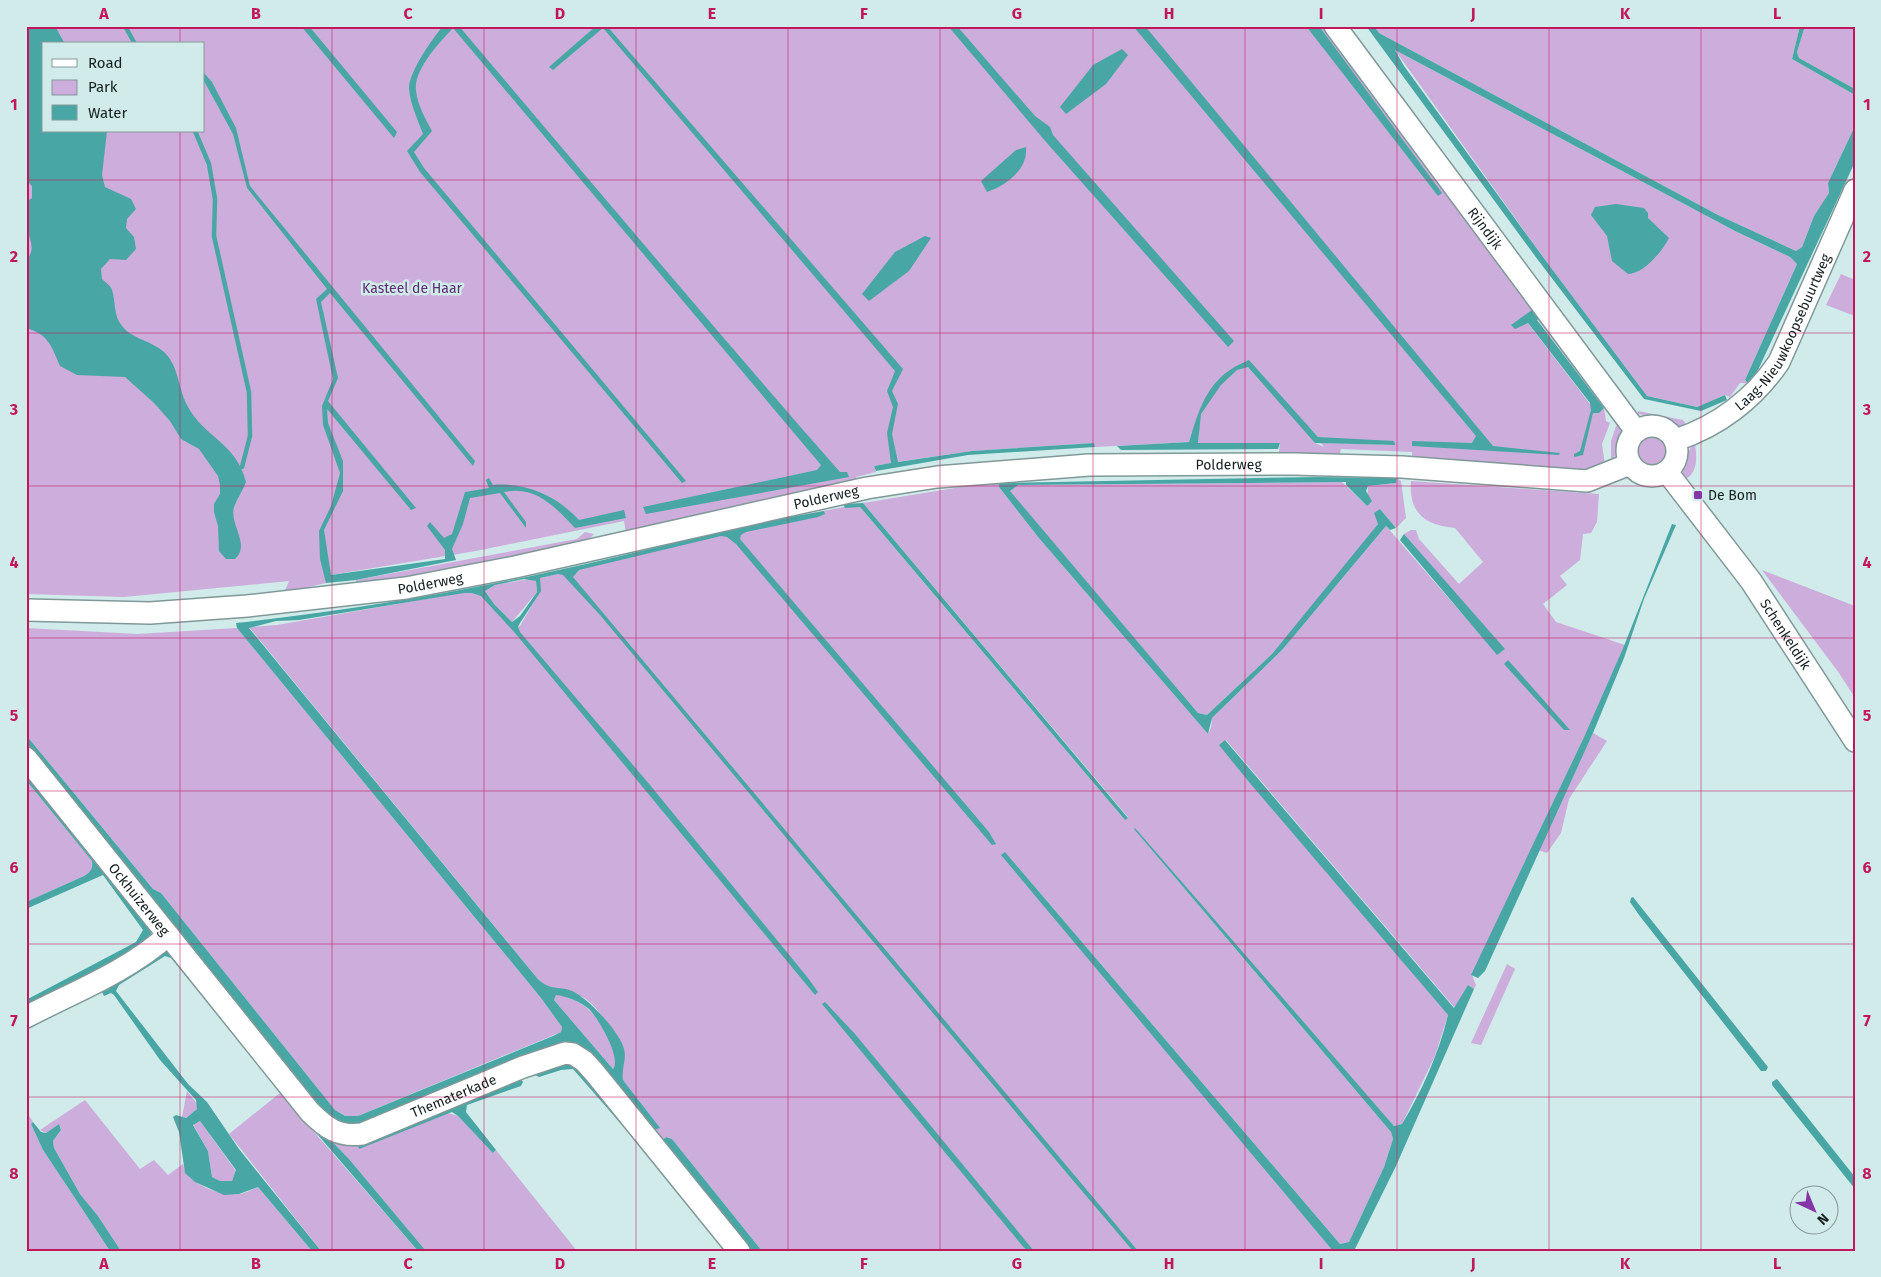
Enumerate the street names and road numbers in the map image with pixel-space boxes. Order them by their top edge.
street label: Rijndijk [1464,204,1507,254]
street label: Laag-Nieuwkoopsebuurtweg [1732,251,1835,415]
street label: Polderweg [1195,456,1263,473]
street label: Polderweg [792,482,861,513]
street label: Polderweg [397,569,465,598]
street label: Schenkeldijk [1756,596,1815,674]
street label: Ockhuizerweg [105,860,173,940]
street label: Thematerkade [408,1071,499,1122]

